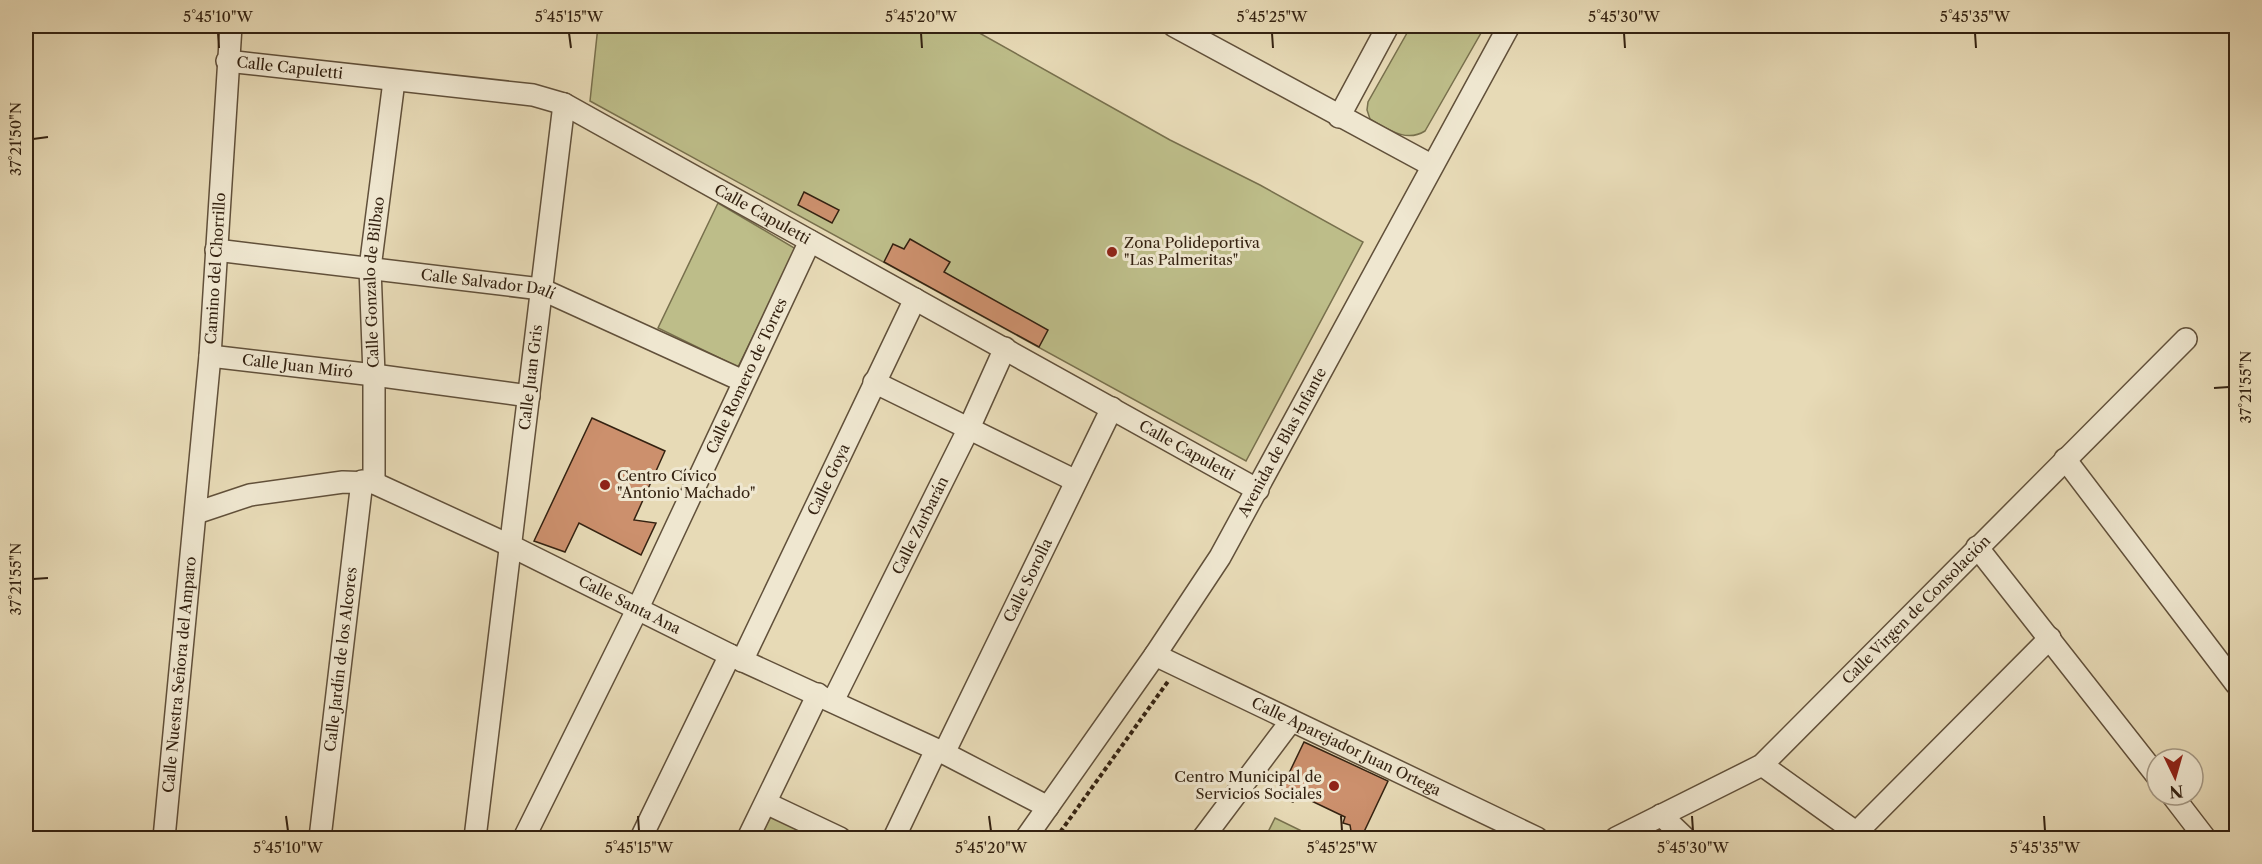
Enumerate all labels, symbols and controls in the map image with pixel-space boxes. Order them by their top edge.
text: 5°45'10"W [183,7,254,26]
text: 5°45'15"W [535,7,604,26]
text: 5°45'20"W [885,7,958,26]
text: 5°45'25"W [1237,7,1308,26]
text: 5°45'30"W [1588,7,1661,26]
text: 5°45'35"W [1940,7,2011,26]
street label: Calle Capuletti [235,52,344,83]
text: 37°21'50"N [6,102,25,176]
street label: Calle Capuletti [711,180,814,248]
street label: Camino del Chorrillo [201,192,229,345]
street label: Calle Gonzalo de Bilbao [360,195,388,368]
place label: Zona Polideportiva "Las Palmeritas" [1124,233,1260,269]
marker: Zona Polideportiva "Las Palmeritas" [1105,245,1119,259]
street label: Calle Salvador Dalí [420,265,558,303]
street label: Calle Romero de Torres [702,295,791,457]
street label: Calle Juan Gris [515,323,546,431]
street label: Calle Juan Miró [241,350,354,381]
text: 37°21'55"N [2236,351,2255,423]
street label: Avenida de Blas Infante [1233,364,1330,521]
street label: Calle Capuletti [1136,416,1239,485]
street label: Calle Goya [803,440,854,519]
place label: Centro Cívico "Antonio Machado" [617,466,755,502]
street label: Calle Zurbarán [888,473,953,577]
marker: Centro Cívico "Antonio Machado" [598,478,612,492]
street label: Calle Virgen de Consolación [1838,531,1995,688]
street label: Calle Sorolla [999,535,1056,625]
text: 37°21'55"N [6,543,25,615]
street label: Calle Nuestra Señora del Amparo [158,556,200,794]
street label: Calle Jardín de los Alcores [320,566,361,753]
street label: Calle Santa Ana [575,571,684,638]
street label: Calle Aparejador Juan Ortega [1249,693,1444,800]
north arrow [2145,747,2205,807]
place label: Centro Municipal de Servicios Sociales [1174,767,1322,803]
marker: Centro Municipal de Servicios Sociales [1327,779,1341,793]
text: N [2168,781,2184,803]
text: 5°45'10"W [253,838,324,857]
text: 5°45'15"W [605,838,674,857]
text: 5°45'20"W [955,838,1028,857]
text: 5°45'25"W [1307,838,1378,857]
text: 5°45'30"W [1657,838,1730,857]
text: 5°45'35"W [2010,838,2081,857]

